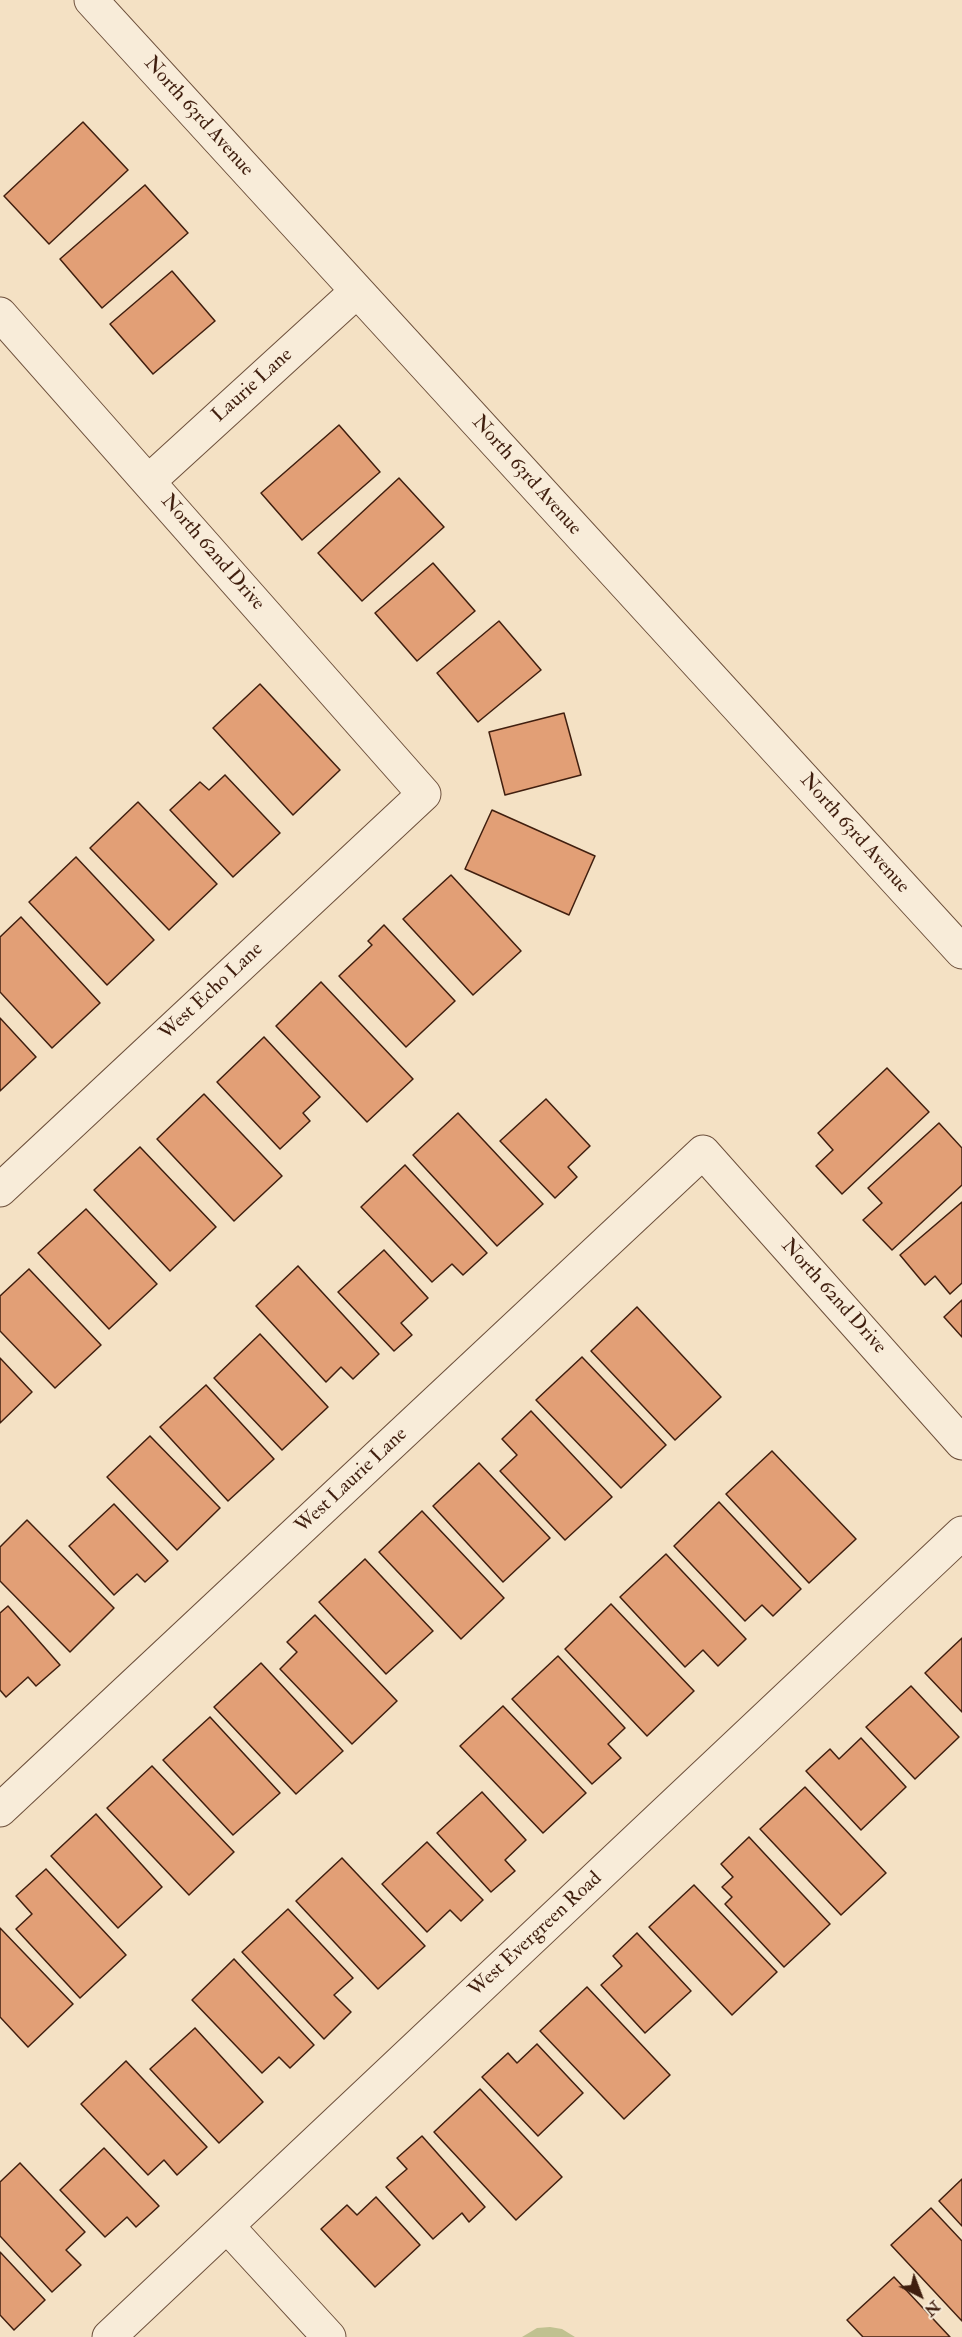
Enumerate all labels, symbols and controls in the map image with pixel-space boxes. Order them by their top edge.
street label: North 63rd Avenue [138,52,258,182]
street label: Laurie Lane [208,344,298,428]
street label: North 63rd Avenue [466,411,586,541]
street label: North 62nd Drive [155,490,269,616]
street label: North 63rd Avenue [794,769,914,899]
street label: West Echo Lane [155,938,269,1046]
street label: North 62nd Drive [775,1235,891,1359]
street label: West Laurie Lane [291,1423,413,1539]
street label: West Evergreen Road [465,1867,607,2003]
north arrow [890,2265,950,2325]
text: N [920,2296,944,2321]

